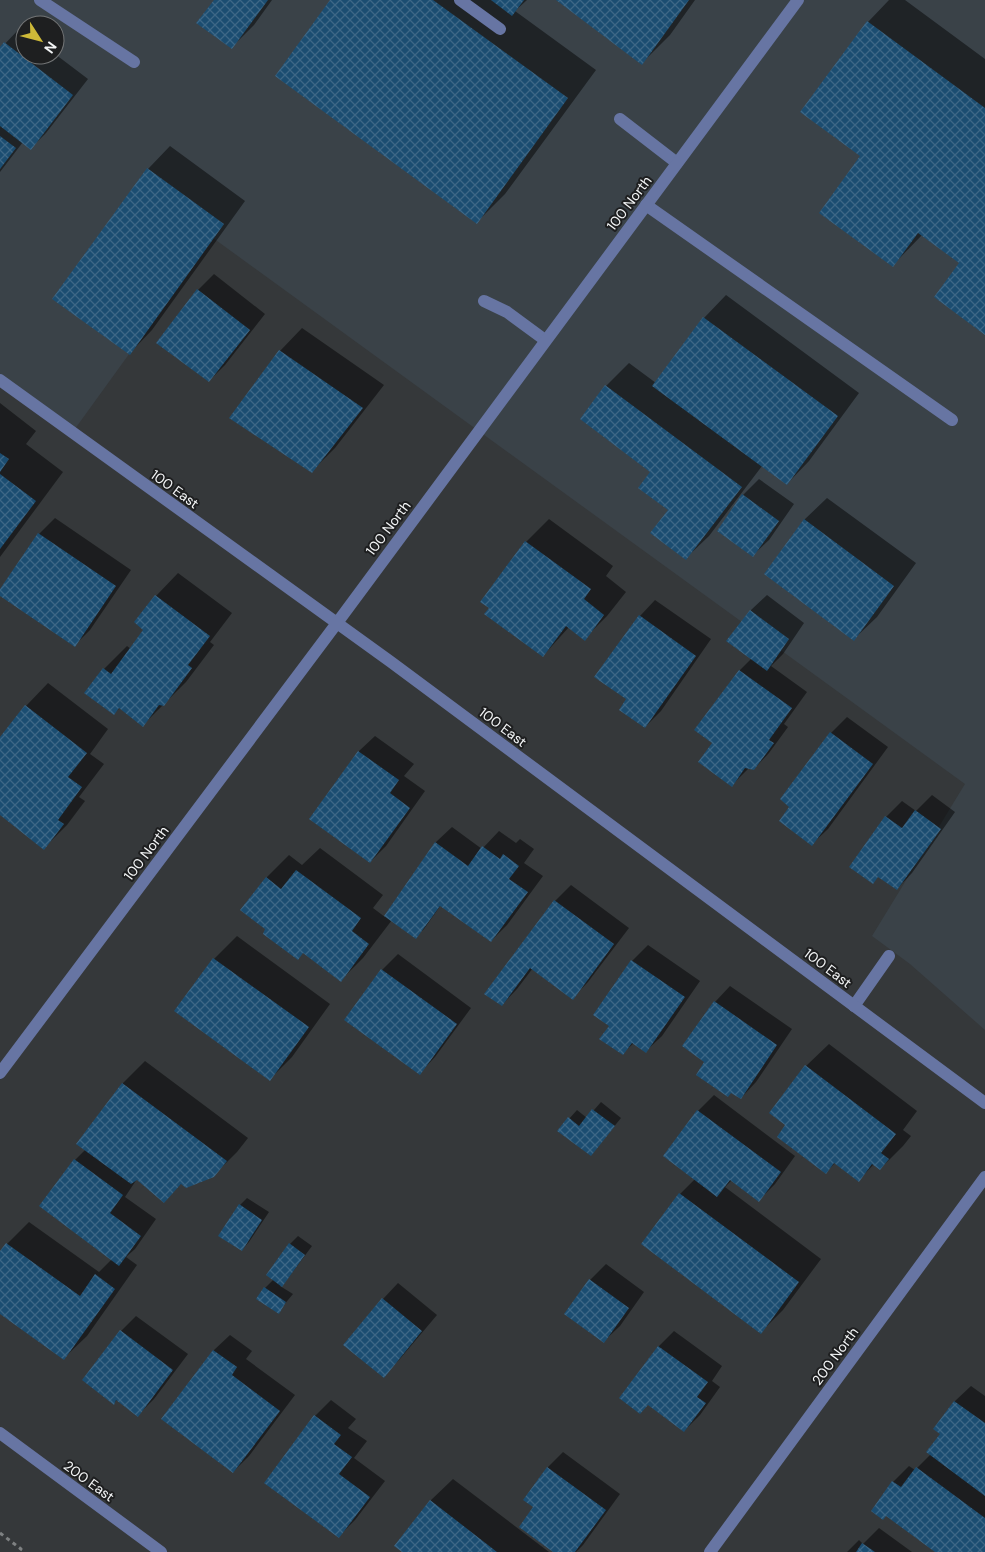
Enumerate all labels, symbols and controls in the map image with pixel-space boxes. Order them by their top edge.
north arrow [15,15,65,65]
text: N [40,38,61,57]
street label: 100 North [603,172,655,234]
street label: 100 East [147,466,203,512]
street label: 100 North [362,497,414,559]
street label: 100 East [476,703,530,751]
street label: 100 North [120,822,172,884]
street label: 100 East [801,944,855,992]
street label: 200 North [808,1323,862,1389]
street label: 200 East [60,1457,118,1505]

